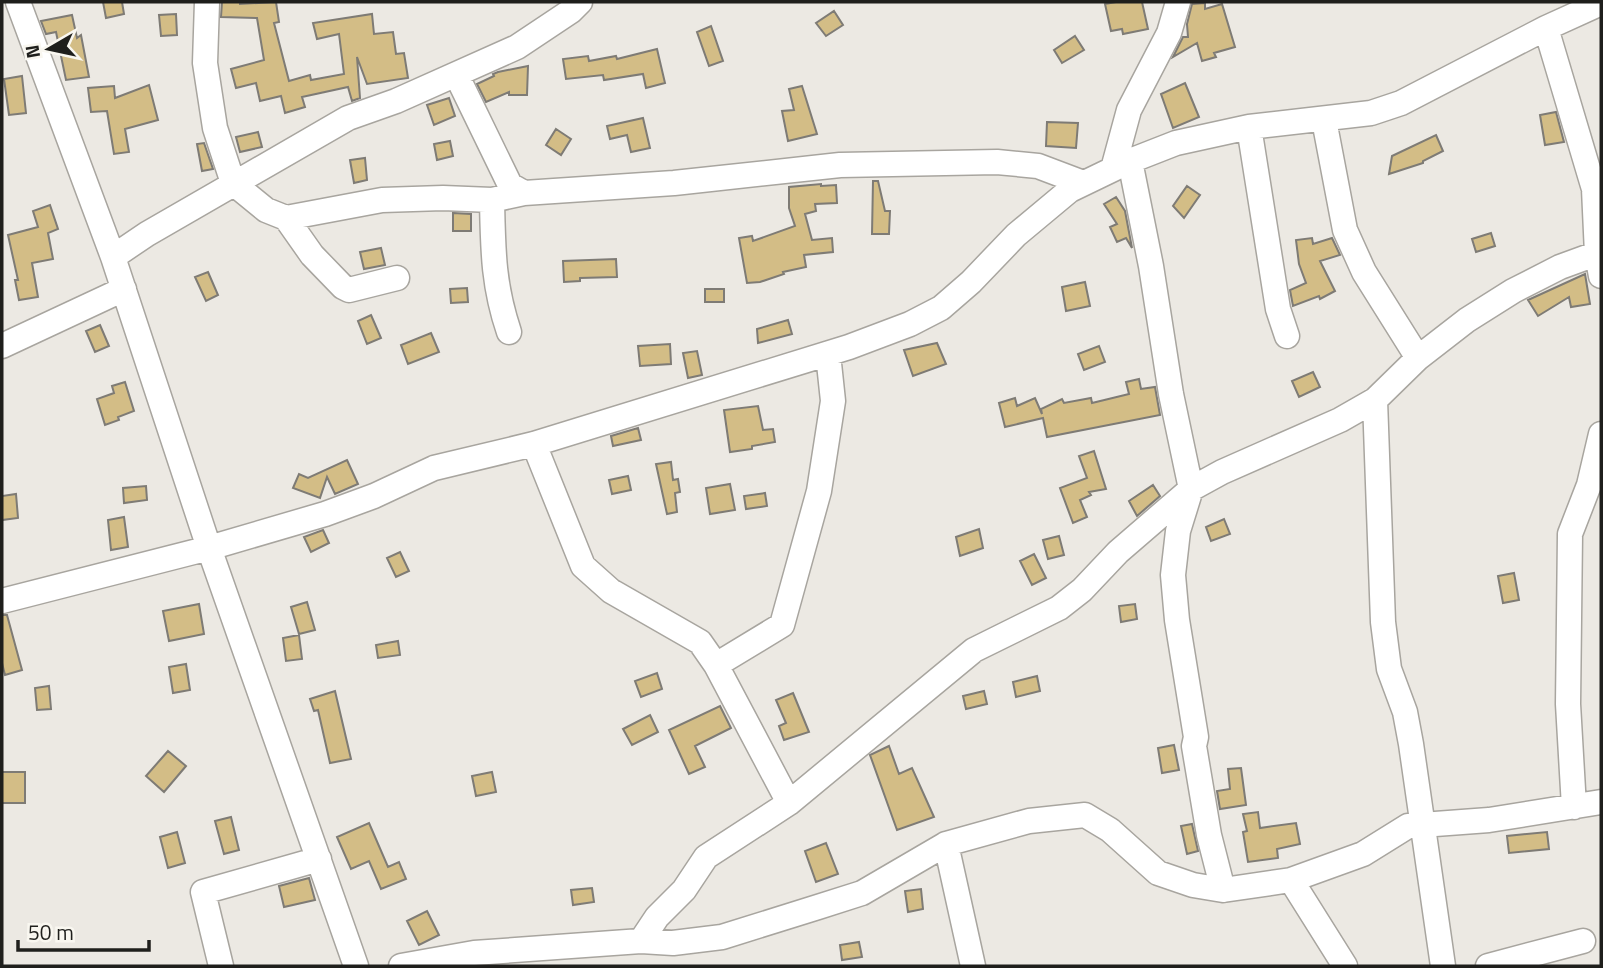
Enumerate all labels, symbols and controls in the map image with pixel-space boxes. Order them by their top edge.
north arrow [14,14,84,84]
text: N [16,43,47,61]
scale bar [18,908,149,952]
text: 50 m [28,916,74,948]

